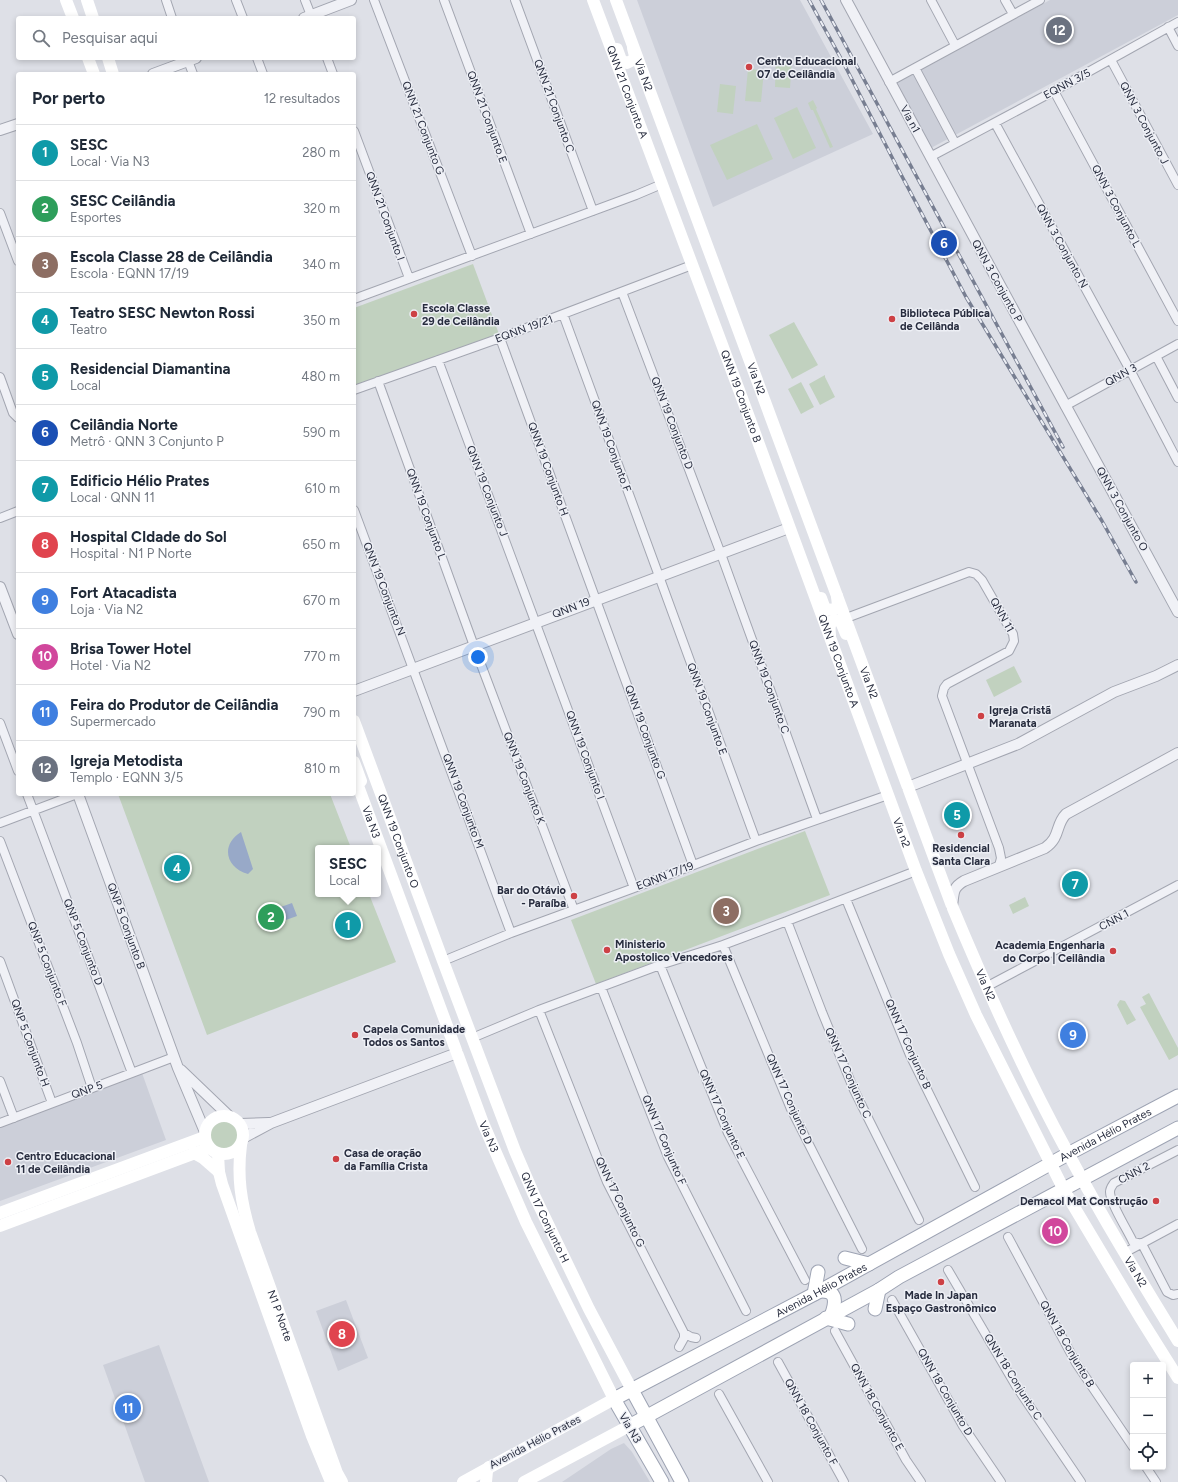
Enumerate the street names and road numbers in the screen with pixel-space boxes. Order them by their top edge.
street label: QNN 21 Conjunto A [604,44,651,141]
street label: QNN 21 Conjunto C [531,57,577,155]
street label: Via N2 [632,57,656,93]
street label: EQNN 3/5 [1041,66,1093,102]
street label: QNN 21 Conjunto E [464,69,510,165]
street label: QNN 21 Conjunto G [399,79,447,177]
street label: QNN 3 Conjunto J [1117,80,1171,166]
street label: Via n1 [897,103,923,135]
street label: QNN 3 Conjunto L [1089,162,1143,250]
street label: QNN 21 Conjunto I [363,170,407,262]
street label: QNN 3 Conjunto N [1033,202,1091,290]
street label: QNN 3 Conjunto P [969,237,1025,325]
street label: EQNN 19/21 [493,313,555,345]
street label: QNN 19 Conjunto B [718,348,764,444]
street label: Via N2 [745,361,768,397]
street label: QNN 3 [1103,361,1139,389]
street label: QNN 19 Conjunto D [648,375,696,472]
street label: QNN 19 Conjunto F [588,398,634,494]
street label: QNN 19 Conjunto H [525,420,571,518]
street label: QNN 19 Conjunto J [464,444,510,538]
street label: QNN 3 Conjunto O [1093,465,1151,554]
street label: QNN 19 Conjunto L [403,466,449,562]
street label: QNN 19 Conjunto N [360,540,408,638]
street label: QNN 19 [550,595,592,621]
street label: QNN 11 [987,595,1017,635]
street label: QNN 19 Conjunto A [816,612,862,710]
street label: QNN 19 Conjunto C [746,638,792,736]
street label: QNN 19 Conjunto E [684,661,730,757]
street label: Via N2 [857,665,881,700]
street label: QNN 19 Conjunto G [622,683,668,781]
street label: QNN 19 Conjunto I [563,709,607,801]
street label: QNN 19 Conjunto K [500,730,548,826]
street label: QNN 19 Conjunto M [440,752,486,850]
street label: QNN 19 Conjunto O [375,792,422,890]
street label: Via N3 [360,804,383,840]
street label: Via n2 [890,816,913,849]
street label: EQNN 17/19 [635,859,695,893]
street label: QNP 5 Conjunto B [104,881,148,971]
street label: QNP 5 Conjunto D [60,897,106,988]
street label: CNN 1 [1097,907,1131,933]
street label: QNP 5 Conjunto F [25,920,69,1008]
street label: Via N2 [973,967,998,1003]
street label: QNP 5 Conjunto H [8,997,52,1089]
street label: QNN 17 Conjunto B [882,997,934,1091]
street label: QNN 17 Conjunto C [822,1025,874,1121]
street label: QNN 17 Conjunto D [763,1052,815,1147]
street label: QNN 17 Conjunto E [696,1067,748,1161]
street label: QNP 5 [69,1078,105,1102]
street label: QNN 17 Conjunto F [639,1093,689,1187]
street label: Avenida Hélio Prates [1057,1105,1153,1164]
street label: Via N3 [476,1119,501,1154]
street label: QNN 17 Conjunto G [593,1155,647,1249]
street label: CNN 2 [1116,1159,1152,1187]
street label: QNN 17 Conjunto H [518,1170,572,1265]
street label: Via N2 [1122,1254,1150,1289]
street label: Avenida Hélio Prates [773,1260,869,1320]
street label: N1 P Norte [265,1288,295,1343]
street label: QNN 18 Conjunto B [1037,1298,1097,1390]
street label: QNN 18 Conjunto C [981,1331,1045,1423]
street label: QNN 18 Conjunto D [915,1346,976,1438]
street label: QNN 18 Conjunto E [848,1361,906,1453]
street label: QNN 18 Conjunto F [782,1376,840,1468]
street label: Via N3 [616,1410,644,1446]
street label: Avenida Hélio Prates [487,1412,583,1472]

